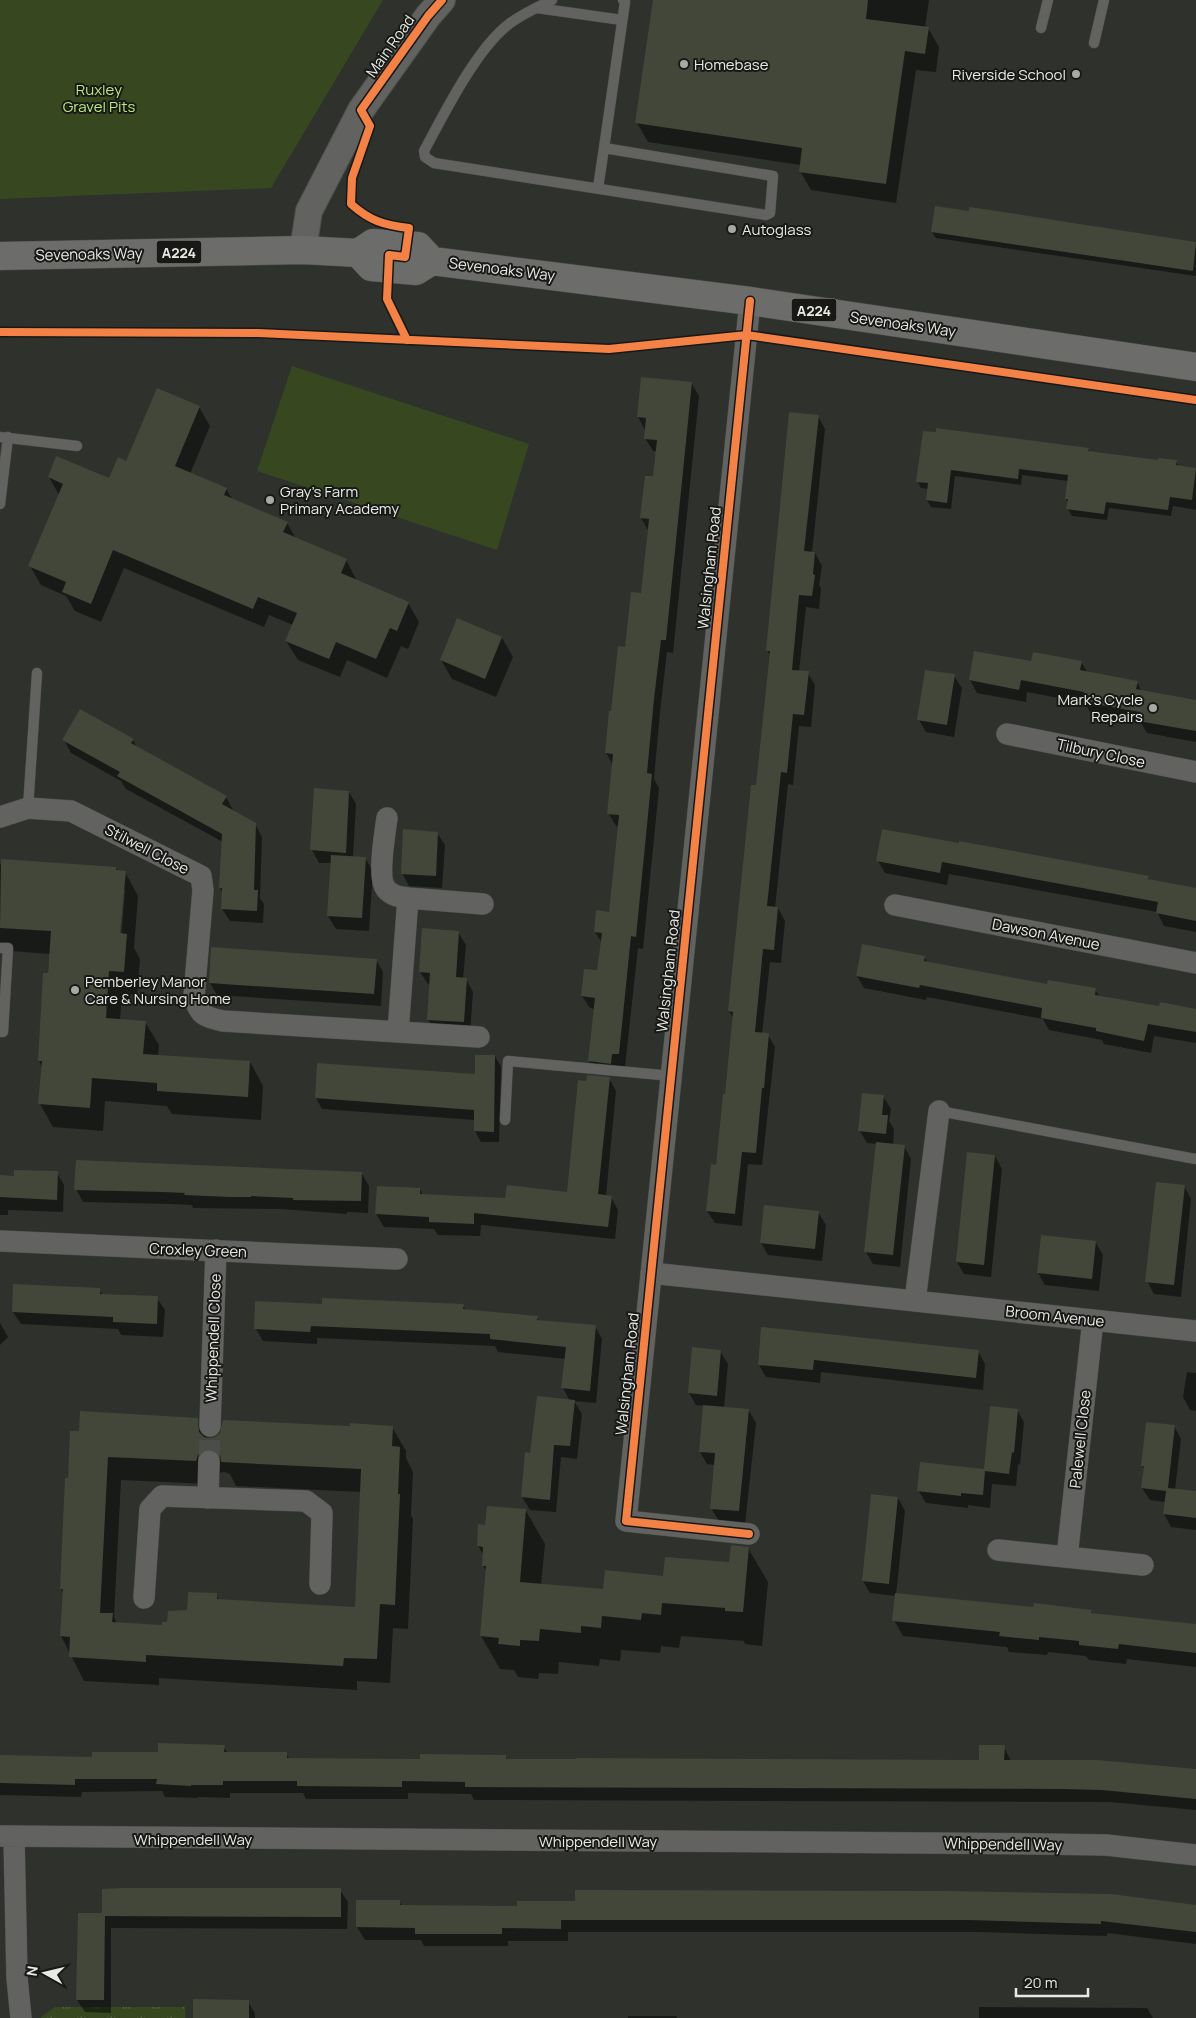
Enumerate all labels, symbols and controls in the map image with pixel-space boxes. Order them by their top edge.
street label: Main Road [361,11,419,81]
place label: Homebase [694,54,769,75]
marker: Homebase [678,58,690,70]
place label: Riverside School [952,64,1066,85]
marker: Riverside School [1070,68,1082,80]
park label: Ruxley Gravel Pits [63,79,135,117]
place label: Autoglass [742,219,812,240]
marker: Autoglass [726,223,738,235]
road number: A224 [156,240,202,264]
street label: Sevenoaks Way [35,243,143,265]
street label: Sevenoaks Way [448,252,556,286]
road number: A224 [792,298,836,322]
street label: Sevenoaks Way [849,306,958,342]
place label: Gray's Farm Primary Academy [280,481,399,519]
marker: Gray's Farm Primary Academy [264,494,276,506]
street label: Walsingham Road [692,506,726,630]
place label: Mark's Cycle Repairs [1058,689,1143,727]
marker: Mark's Cycle Repairs [1147,702,1159,714]
street label: Tilbury Close [1055,733,1147,773]
street label: Stilwell Close [101,819,193,879]
street label: Walsingham Road [651,909,685,1033]
street label: Dawson Avenue [990,913,1102,955]
place label: Pemberley Manor Care & Nursing Home [85,971,231,1009]
marker: Pemberley Manor Care & Nursing Home [69,984,81,996]
street label: Croxley Green [149,1238,247,1262]
street label: Whippendell Close [200,1273,226,1403]
street label: Broom Avenue [1005,1300,1106,1332]
street label: Walsingham Road [610,1312,644,1436]
street label: Palewell Close [1064,1389,1096,1489]
street label: Whippendell Way [134,1829,252,1850]
street label: Whippendell Way [539,1831,657,1852]
street label: Whippendell Way [944,1832,1062,1856]
north arrow [20,1948,70,1998]
text: N [22,1965,42,1977]
scale bar [1016,1966,1088,1998]
text: 20 m [1024,1972,1057,1993]

